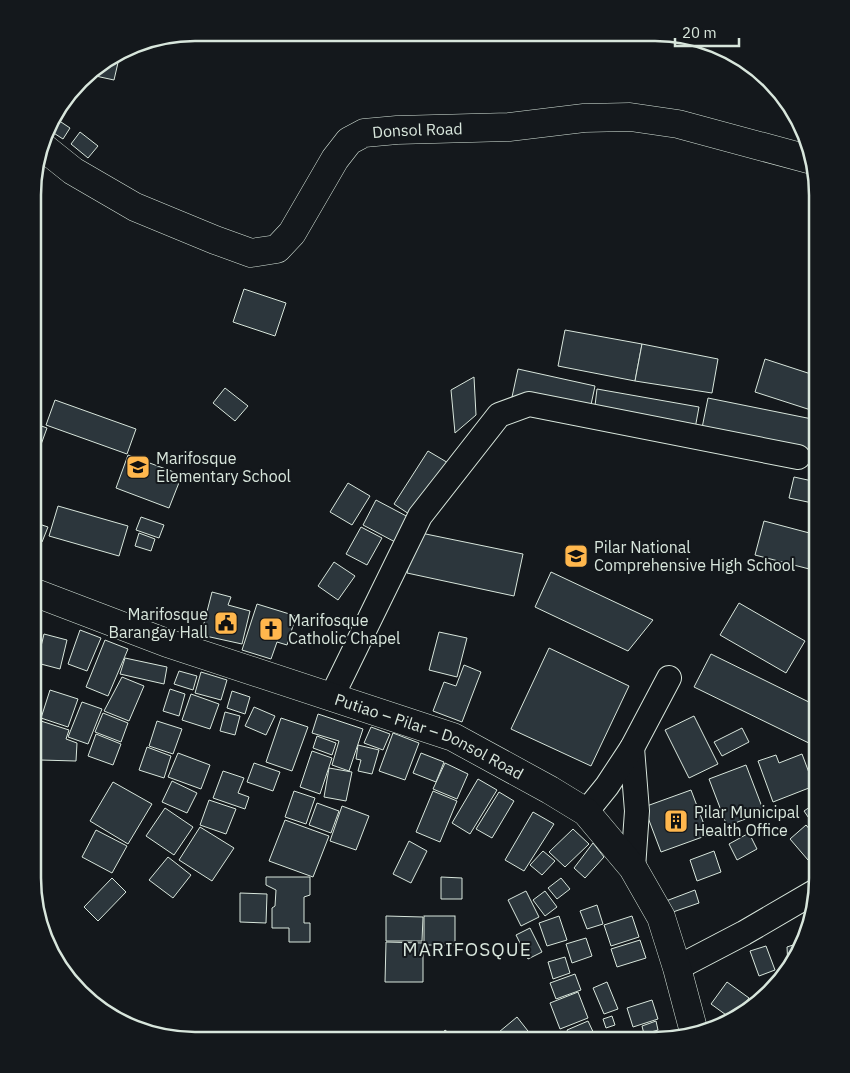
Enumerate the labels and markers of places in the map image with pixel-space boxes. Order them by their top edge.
place label: Marifosque Elementary School [156,448,291,486]
school or university icon: Marifosque Elementary School [125,454,151,480]
place label: Pilar National Comprehensive High School [594,537,795,575]
school or university icon: Pilar National Comprehensive High School [563,543,589,569]
place label: Marifosque Barangay Hall [108,604,208,642]
public building icon: Marifosque Barangay Hall [213,610,239,636]
place label: Marifosque Catholic Chapel [288,610,400,648]
church icon: Marifosque Catholic Chapel [258,616,284,642]
place label: Pilar Municipal Health Office [694,802,800,840]
building icon: Pilar Municipal Health Office [663,808,689,834]

